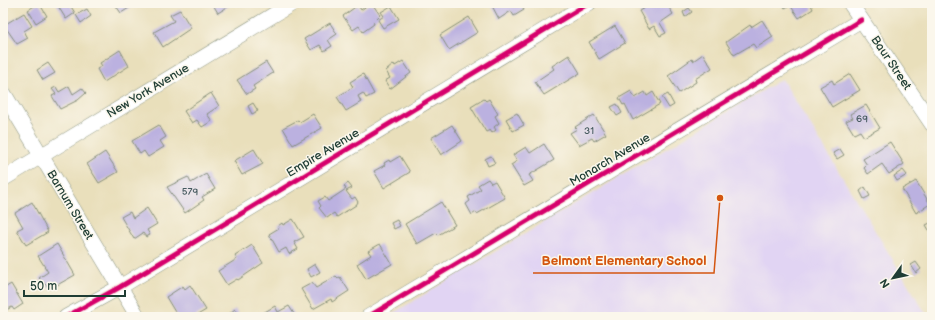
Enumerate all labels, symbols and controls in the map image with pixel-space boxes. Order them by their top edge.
street label: Baur Street [867,33,915,93]
street label: New York Avenue [104,61,192,121]
house number: 69 [856,113,868,125]
street label: Empire Avenue [284,125,362,181]
house number: 31 [584,125,594,137]
street label: Monarch Avenue [567,130,653,190]
street label: Barnum Street [43,167,97,243]
house number: 579 [182,186,198,198]
callout: Belmont Elementary School [533,248,714,273]
text: Belmont Elementary School [542,253,706,269]
north arrow [873,258,913,298]
scale bar [24,272,125,298]
text: N [877,276,893,290]
text: 50 m [30,279,57,294]

